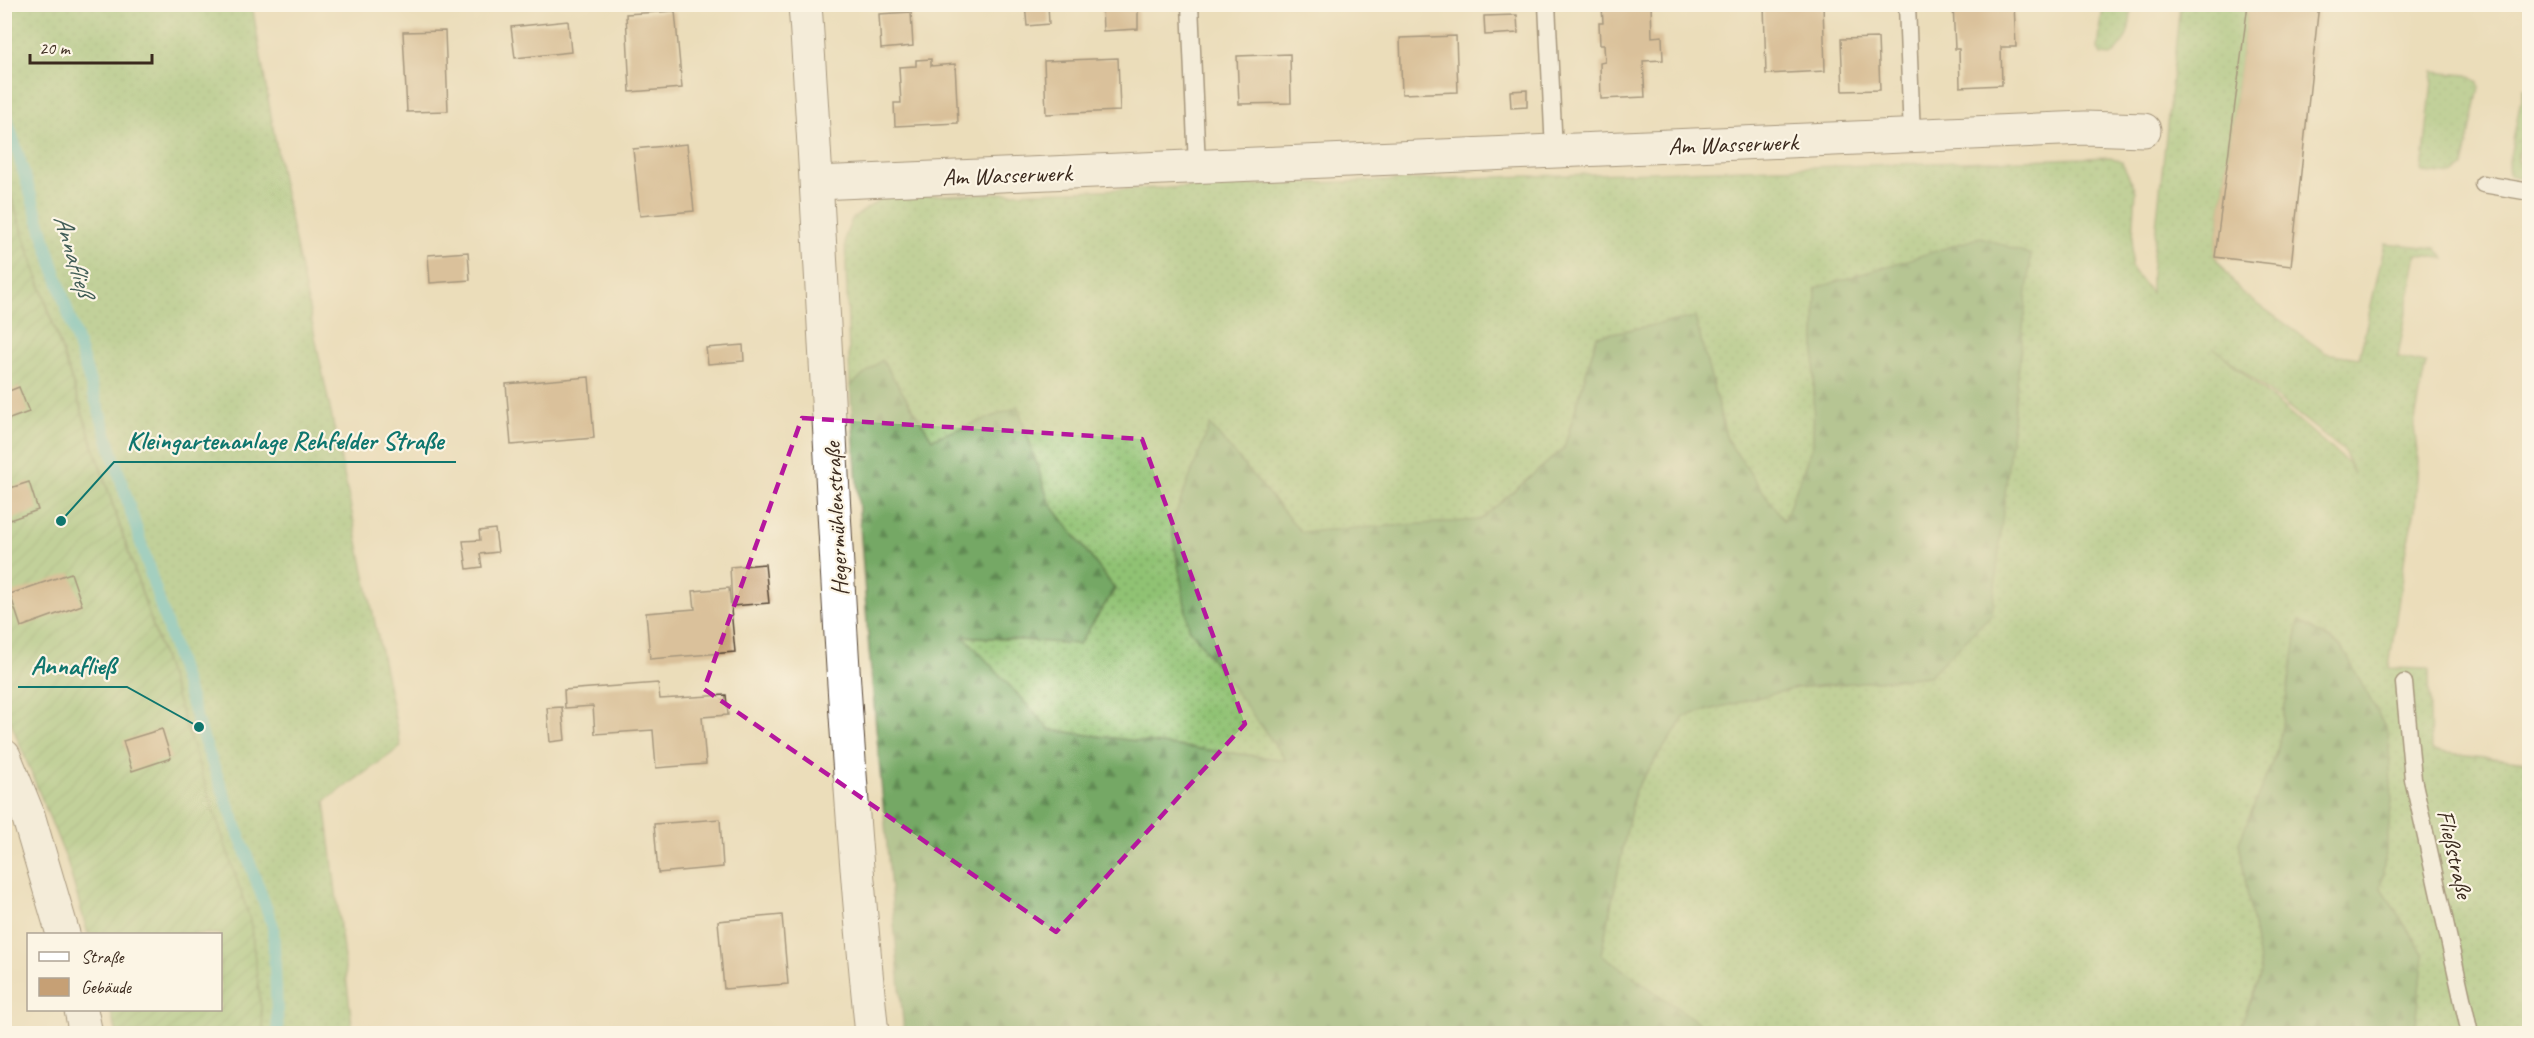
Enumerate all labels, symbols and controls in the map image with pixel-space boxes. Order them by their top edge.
scale bar [30,27,152,65]
text: 20 m [39,37,72,59]
street label: Am Wasserwerk [1668,127,1800,161]
street label: Am Wasserwerk [942,158,1074,192]
water label: Annafließ [46,210,104,307]
callout: Kleingartenanlage Rehfelder Straße [114,418,456,462]
text: Kleingartenanlage Rehfelder Straße [127,424,446,457]
street label: Hegermühlenstraße [817,439,855,597]
callout: Annafließ [18,643,127,687]
text: Annafließ [31,649,119,682]
street label: Fließstraße [2430,807,2480,903]
legend [27,933,222,1011]
text: Straße [81,946,125,968]
text: Gebäude [81,976,132,998]

